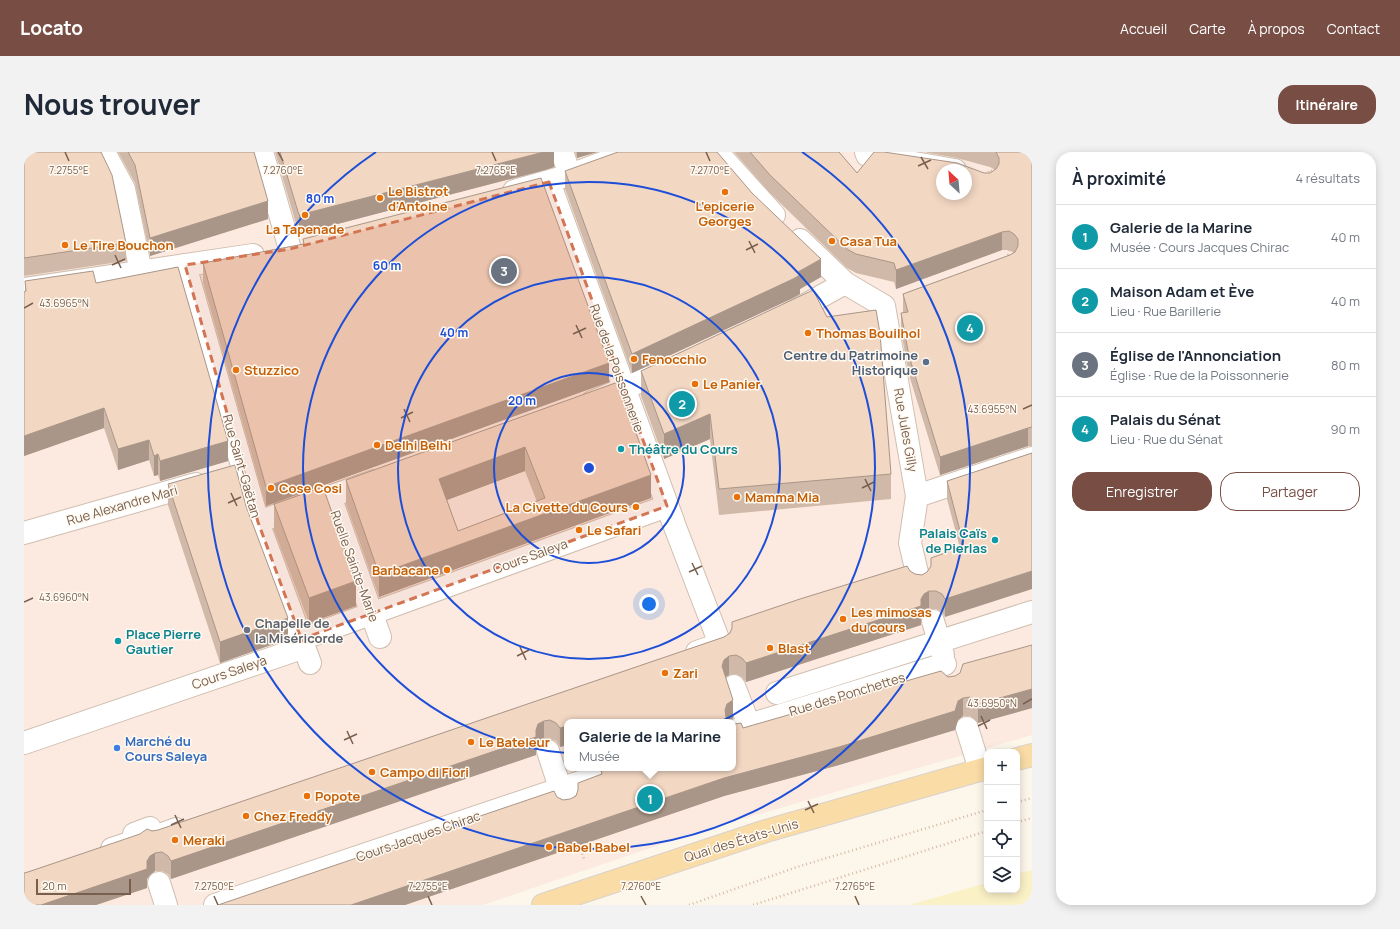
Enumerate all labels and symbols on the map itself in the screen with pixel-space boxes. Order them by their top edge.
text: 7.2755°E [49,163,89,177]
text: 7.2760°E [263,163,303,177]
text: 7.2765°E [476,163,516,177]
text: 7.2770°E [690,163,730,177]
north arrow [936,164,972,200]
place label: Le Bistrot d'Antoine [388,182,449,215]
marker: L’epicerie Georges [720,187,730,197]
text: 80 m [306,190,334,207]
marker: Le Bistrot d'Antoine [375,193,385,203]
place label: L’epicerie Georges [695,197,755,230]
marker: La Tapenade [300,210,310,220]
place label: La Tapenade [266,220,344,238]
place label: Casa Tua [840,232,897,250]
place label: Le Tire Bouchon [73,236,174,254]
marker: Casa Tua [827,236,837,246]
marker: Le Tire Bouchon [60,240,70,250]
pin: 3 [491,256,517,286]
text: 60 m [373,257,401,274]
text: 43.6965°N [39,296,89,310]
street label: Rue de la Poissonnerie [585,301,649,435]
pin: 4 [957,313,983,343]
text: 40 m [440,324,468,341]
place label: Thomas Bouilhol [816,324,920,342]
marker: Thomas Bouilhol [803,328,813,338]
place label: Centre du Patrimoine Historique [784,346,918,379]
place label: Fenocchio [642,350,707,368]
marker: Fenocchio [629,354,639,364]
marker: Centre du Patrimoine Historique [921,357,931,367]
place label: Stuzzico [244,361,299,379]
marker: Stuzzico [231,365,241,375]
place label: Le Panier [703,375,761,393]
marker: Le Panier [690,379,700,389]
street label: Rue Jules Gilly [890,387,922,474]
pin: 2 [669,389,695,419]
text: 20 m [508,392,536,409]
text: 43.6955°N [967,402,1017,416]
street label: Rue Saint-Gaëtan [219,412,265,520]
place label: Delhi Belhi [385,436,451,454]
marker: Delhi Belhi [372,440,382,450]
place label: Théâtre du Cours [629,440,738,458]
marker: Théâtre du Cours [616,444,626,454]
centre of rings [582,461,596,475]
place label: Cose Cosi [279,479,342,497]
street label: Rue Alexandre Mari [64,481,180,529]
marker: Cose Cosi [266,483,276,493]
place label: Mamma Mia [745,488,819,506]
marker: Mamma Mia [732,492,742,502]
place label: La Civette du Cours [506,498,628,516]
marker: La Civette du Cours [631,502,641,512]
street label: Ruelle Sainte-Marie [326,508,384,625]
place label: Le Safari [587,521,641,539]
place label: Palais Caïs de Pierlas [919,524,987,557]
marker: Le Safari [574,525,584,535]
street label: Cours Saleya [490,534,570,578]
marker: Palais Caïs de Pierlas [990,535,1000,545]
place label: Barbacane [372,561,439,579]
marker: Barbacane [442,565,452,575]
text: 43.6960°N [39,590,89,604]
your location [639,594,659,614]
place label: Les mimosas du cours [851,603,932,636]
place label: Chapelle de la Miséricorde [255,614,344,647]
marker: Les mimosas du cours [838,614,848,624]
place label: Place Pierre Gautier [126,625,201,658]
marker: Chapelle de la Miséricorde [242,625,252,635]
marker: Place Pierre Gautier [113,636,123,646]
place label: Blast [778,639,810,657]
marker: Blast [765,643,775,653]
street label: Cours Saleya [189,651,269,693]
place label: Zari [673,664,698,682]
marker: Zari [660,668,670,678]
street label: Rue des Ponchettes [787,668,907,720]
text: 43.6950°N [967,696,1017,710]
place label: Marché du Cours Saleya [125,732,207,765]
place label: Le Bateleur [479,733,550,751]
marker: Le Bateleur [466,737,476,747]
marker: Marché du Cours Saleya [112,743,122,753]
place label: Campo di Fiori [380,763,469,781]
marker: Campo di Fiori [367,767,377,777]
pin: 1 [637,784,663,814]
place label: Popote [315,787,361,805]
marker: Popote [302,791,312,801]
street label: Cours Jacques Chirac [353,806,483,866]
place label: Chez Freddy [254,807,333,825]
marker: Chez Freddy [241,811,251,821]
street label: Quai des États-Unis [682,814,801,866]
place label: Meraki [183,831,225,849]
marker: Meraki [170,835,180,845]
place label: Babel Babel [557,838,630,856]
marker: Babel Babel [544,842,554,852]
scale bar [36,877,131,896]
text: 7.2750°E [194,879,234,893]
text: 7.2755°E [408,879,448,893]
text: 7.2760°E [621,879,661,893]
text: 7.2765°E [835,879,875,893]

